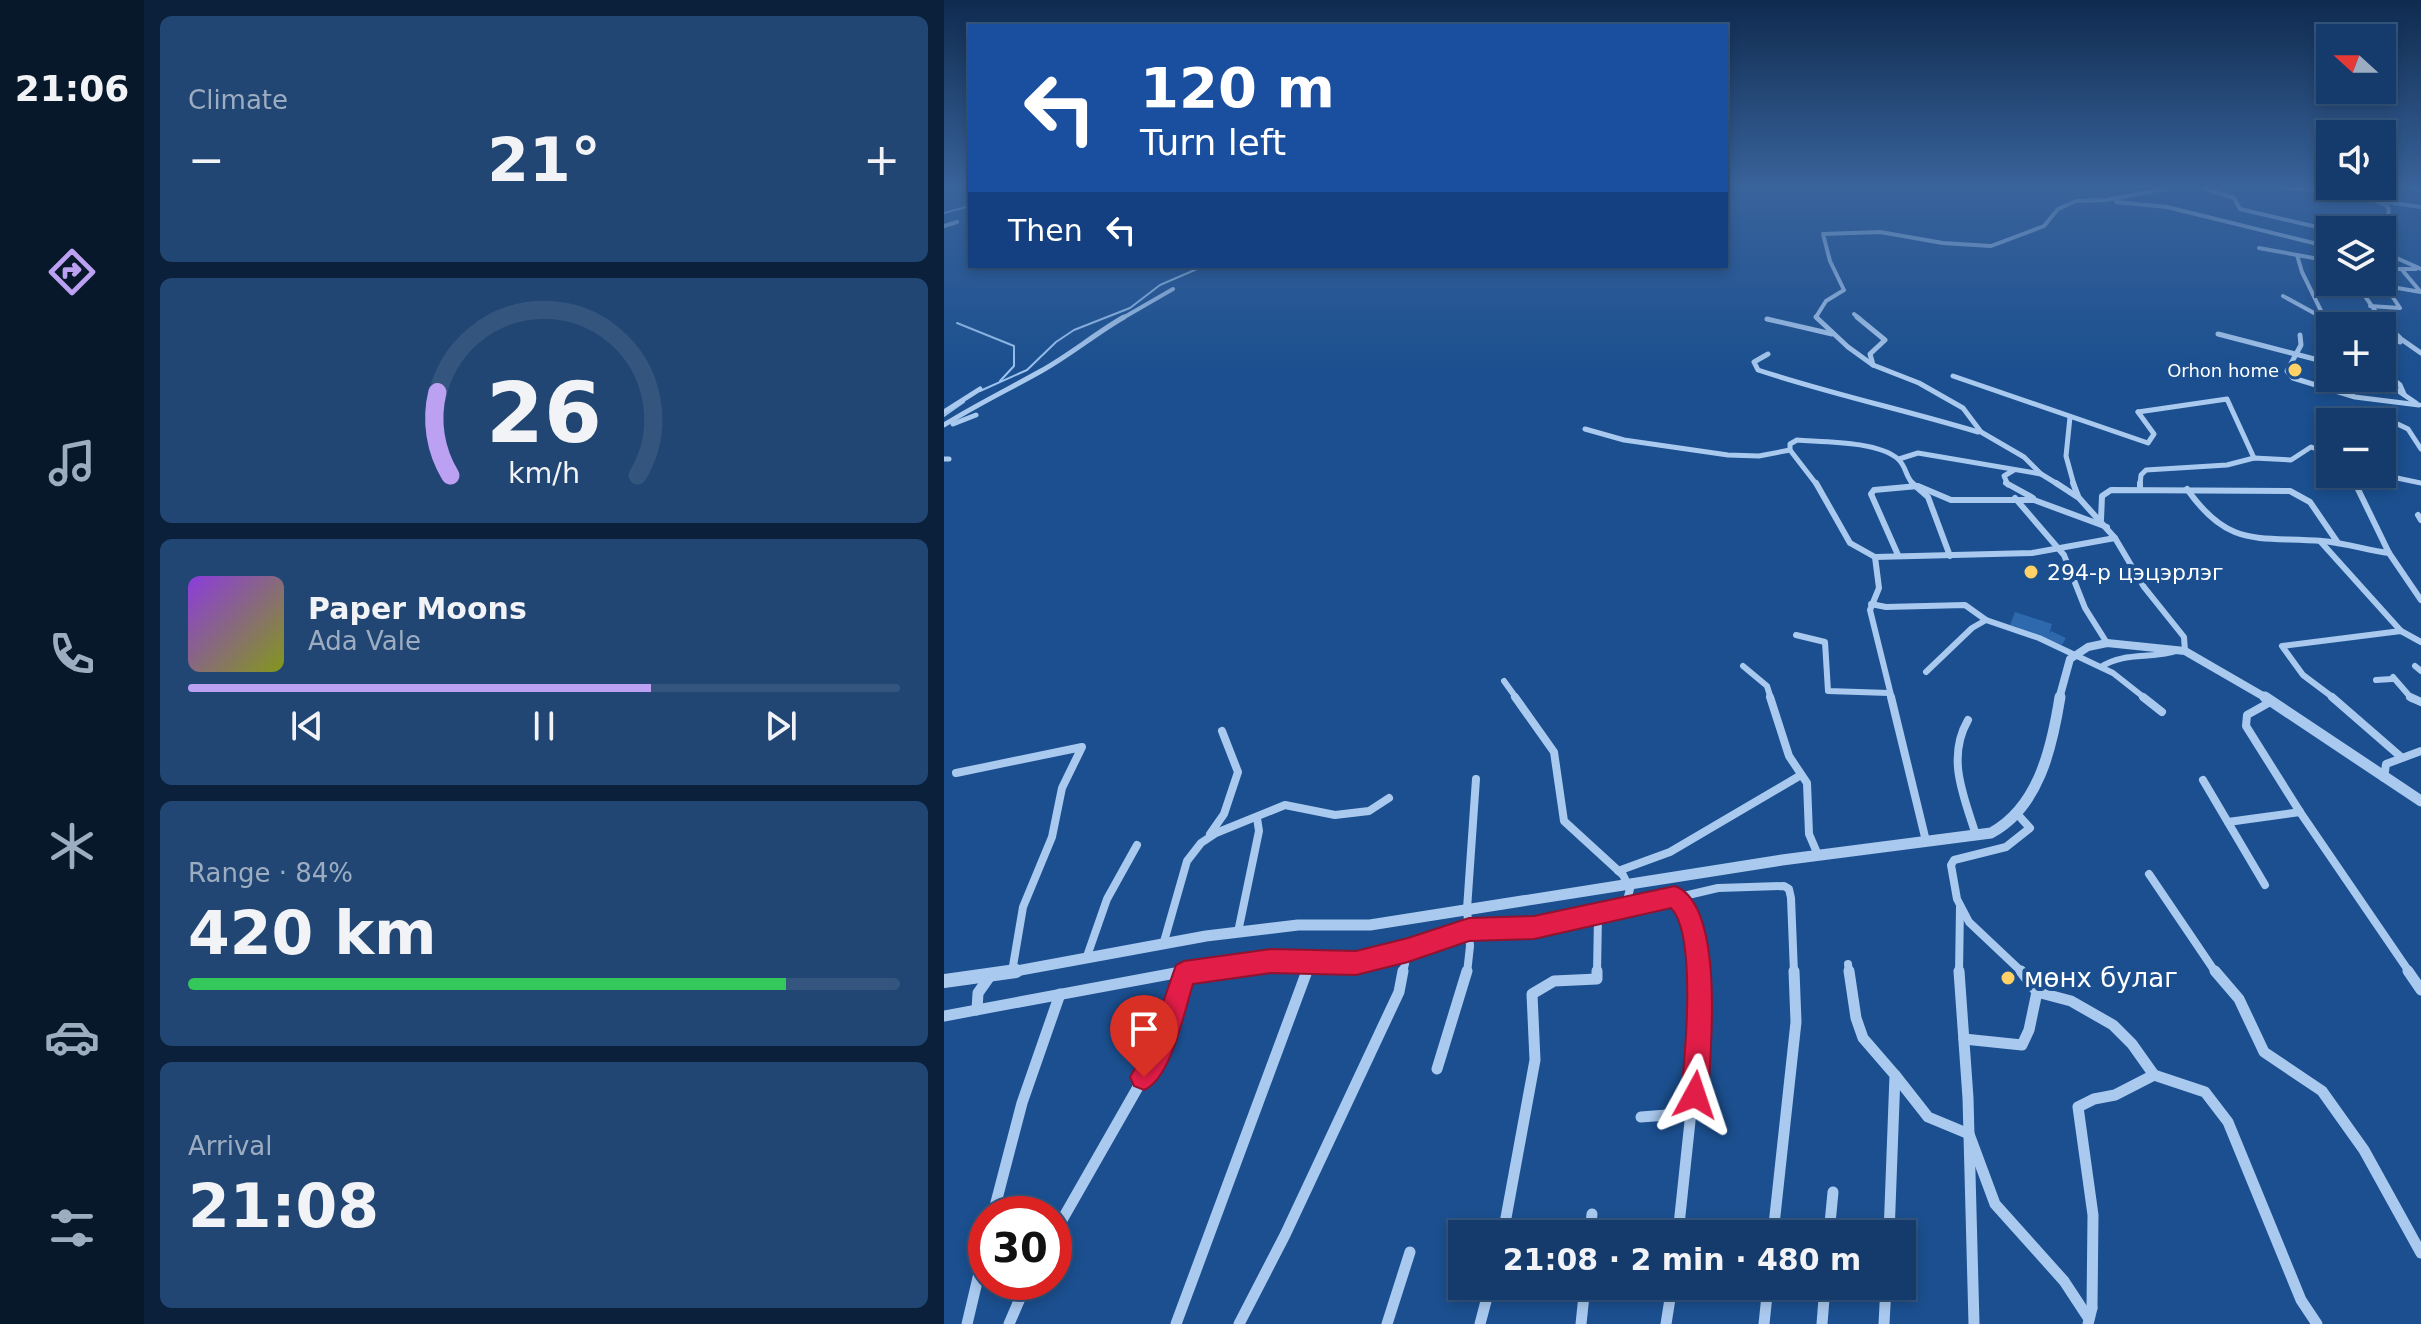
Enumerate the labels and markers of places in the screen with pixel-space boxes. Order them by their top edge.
place label: Orhon home [2167,360,2279,381]
marker: Orhon home [2286,361,2304,379]
place label: 294-р цэцэрлэг [2047,560,2224,585]
marker: 294-р цэцэрлэг [2022,563,2040,581]
place label: мөнх булаг [2024,963,2178,993]
marker: мөнх булаг [1999,969,2017,987]
pin [1110,995,1178,1077]

